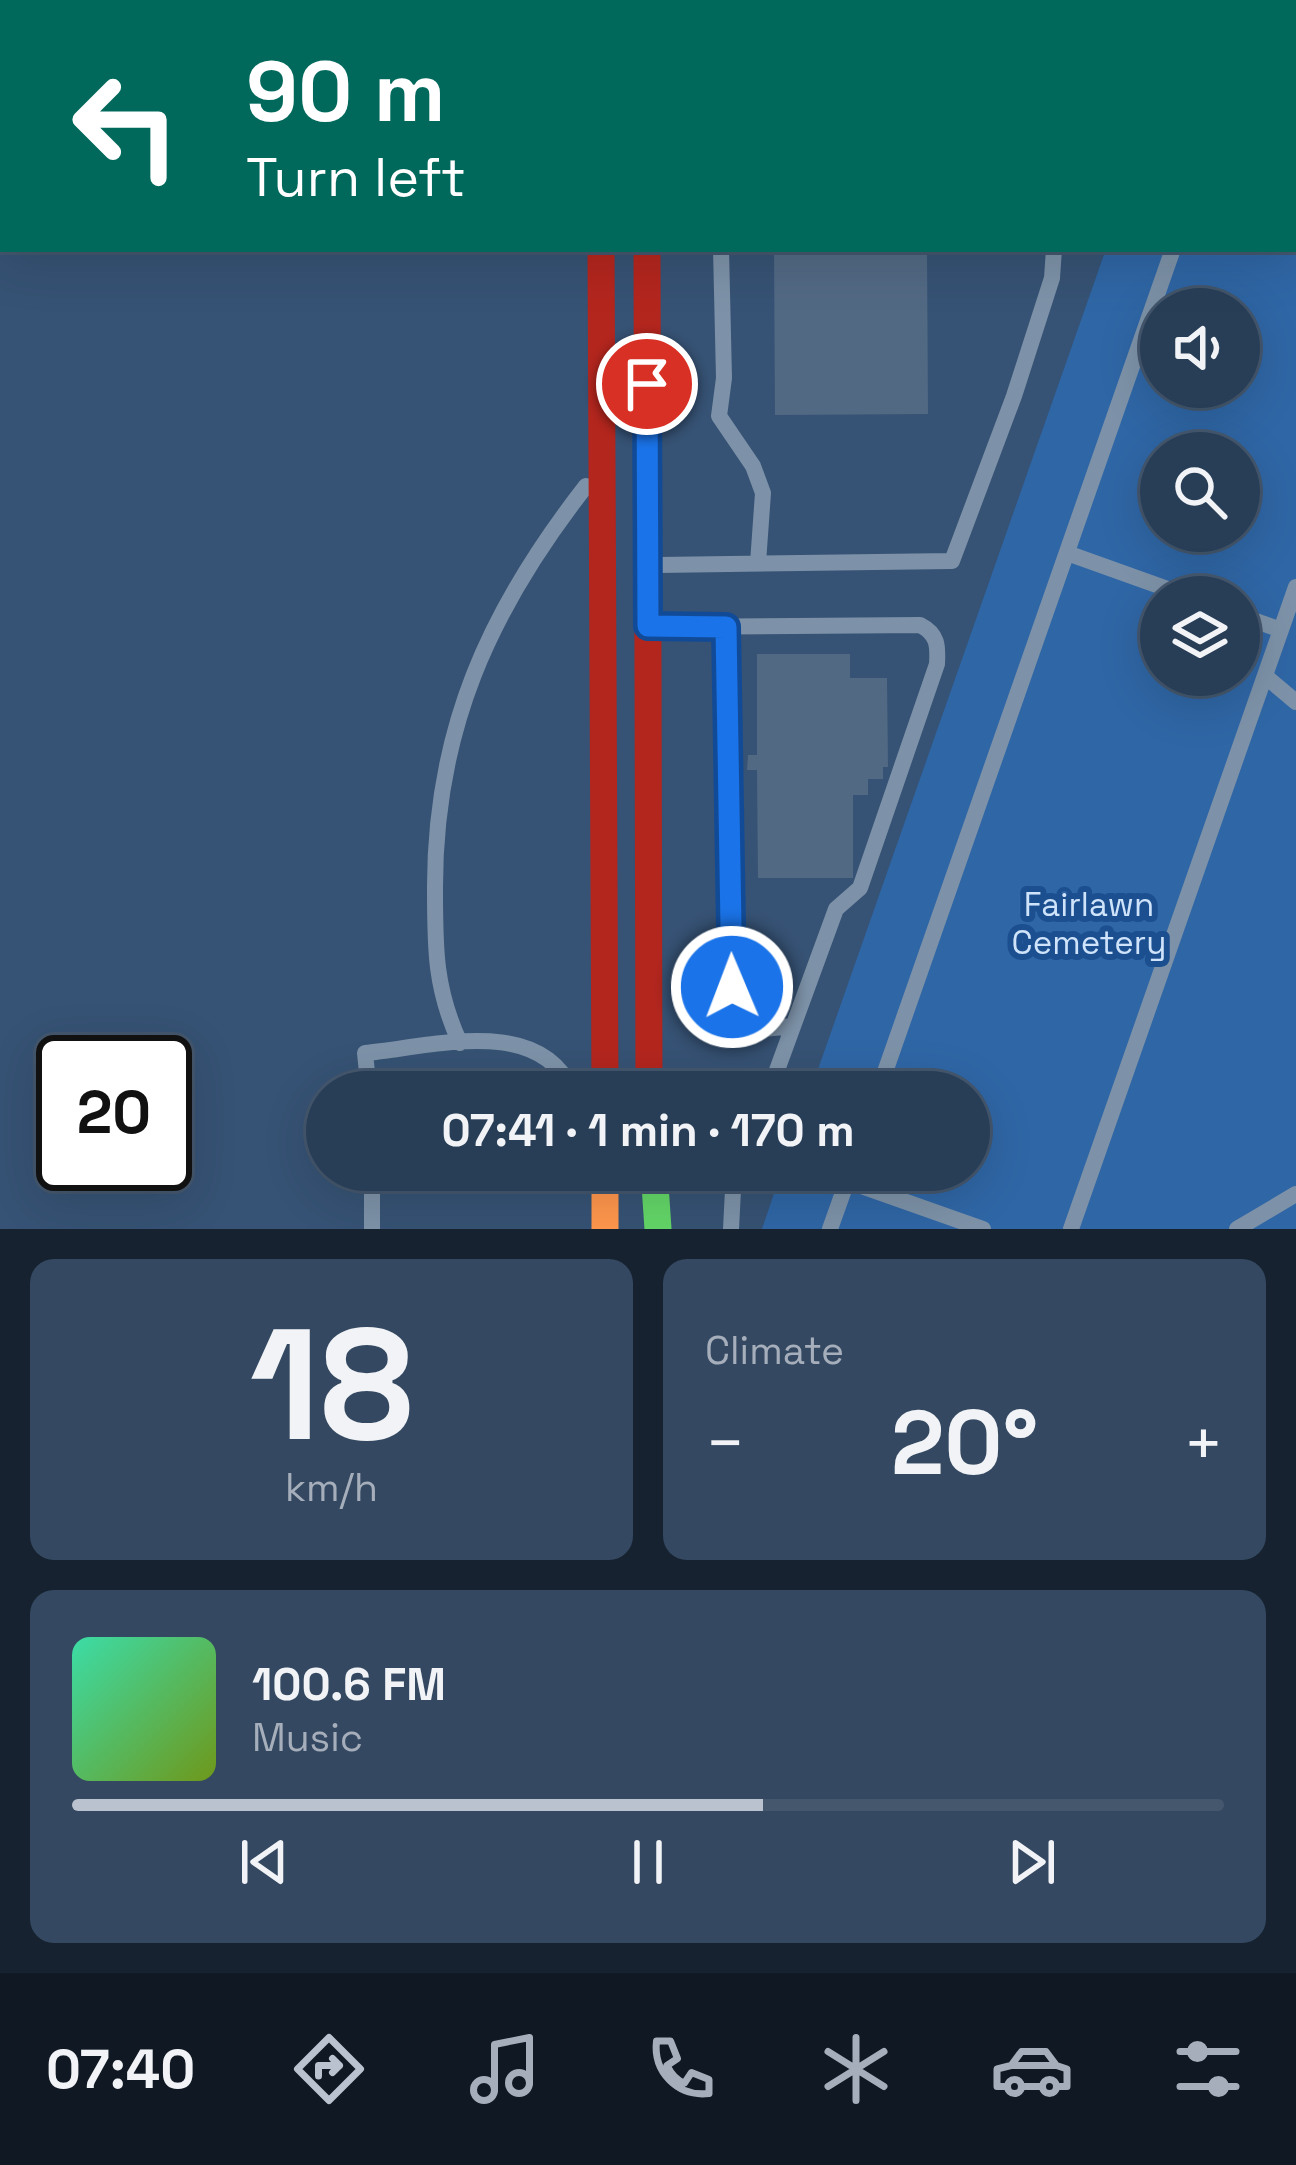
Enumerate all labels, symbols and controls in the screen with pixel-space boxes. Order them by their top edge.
text: 90 m [246,38,445,146]
icon: left [48,48,204,204]
text: Turn left [246,143,466,212]
map controls [1140,288,1260,696]
button: sound [1140,288,1260,408]
pin [596,333,698,435]
icon: arrive [614,351,680,417]
button: search [1140,432,1260,552]
button: layers [1140,576,1260,696]
park label: Fairlawn Cemetery [1012,884,1166,964]
position arrow [669,924,795,1050]
speed limit sign: 20 [36,1035,192,1191]
text: 07:41 · 1 min · 170 m [441,1102,855,1159]
text: 18 [249,1285,414,1485]
text: Climate [705,1326,844,1375]
text: 20° [891,1385,1038,1500]
text: − [705,1401,746,1485]
text: + [1183,1401,1224,1485]
text: km/h [285,1463,378,1512]
text: 100.6 FM [252,1656,446,1713]
text: Music [252,1713,363,1762]
icon: previous [231,1829,297,1895]
icon: pause [615,1829,681,1895]
icon: next [999,1829,1065,1895]
icon: directions [287,2027,371,2111]
icon: music [463,2027,547,2111]
icon: phone [639,2027,723,2111]
icon: climate [814,2027,898,2111]
icon: car [990,2027,1074,2111]
icon: filters [1166,2027,1250,2111]
text: 07:40 [46,2035,195,2104]

